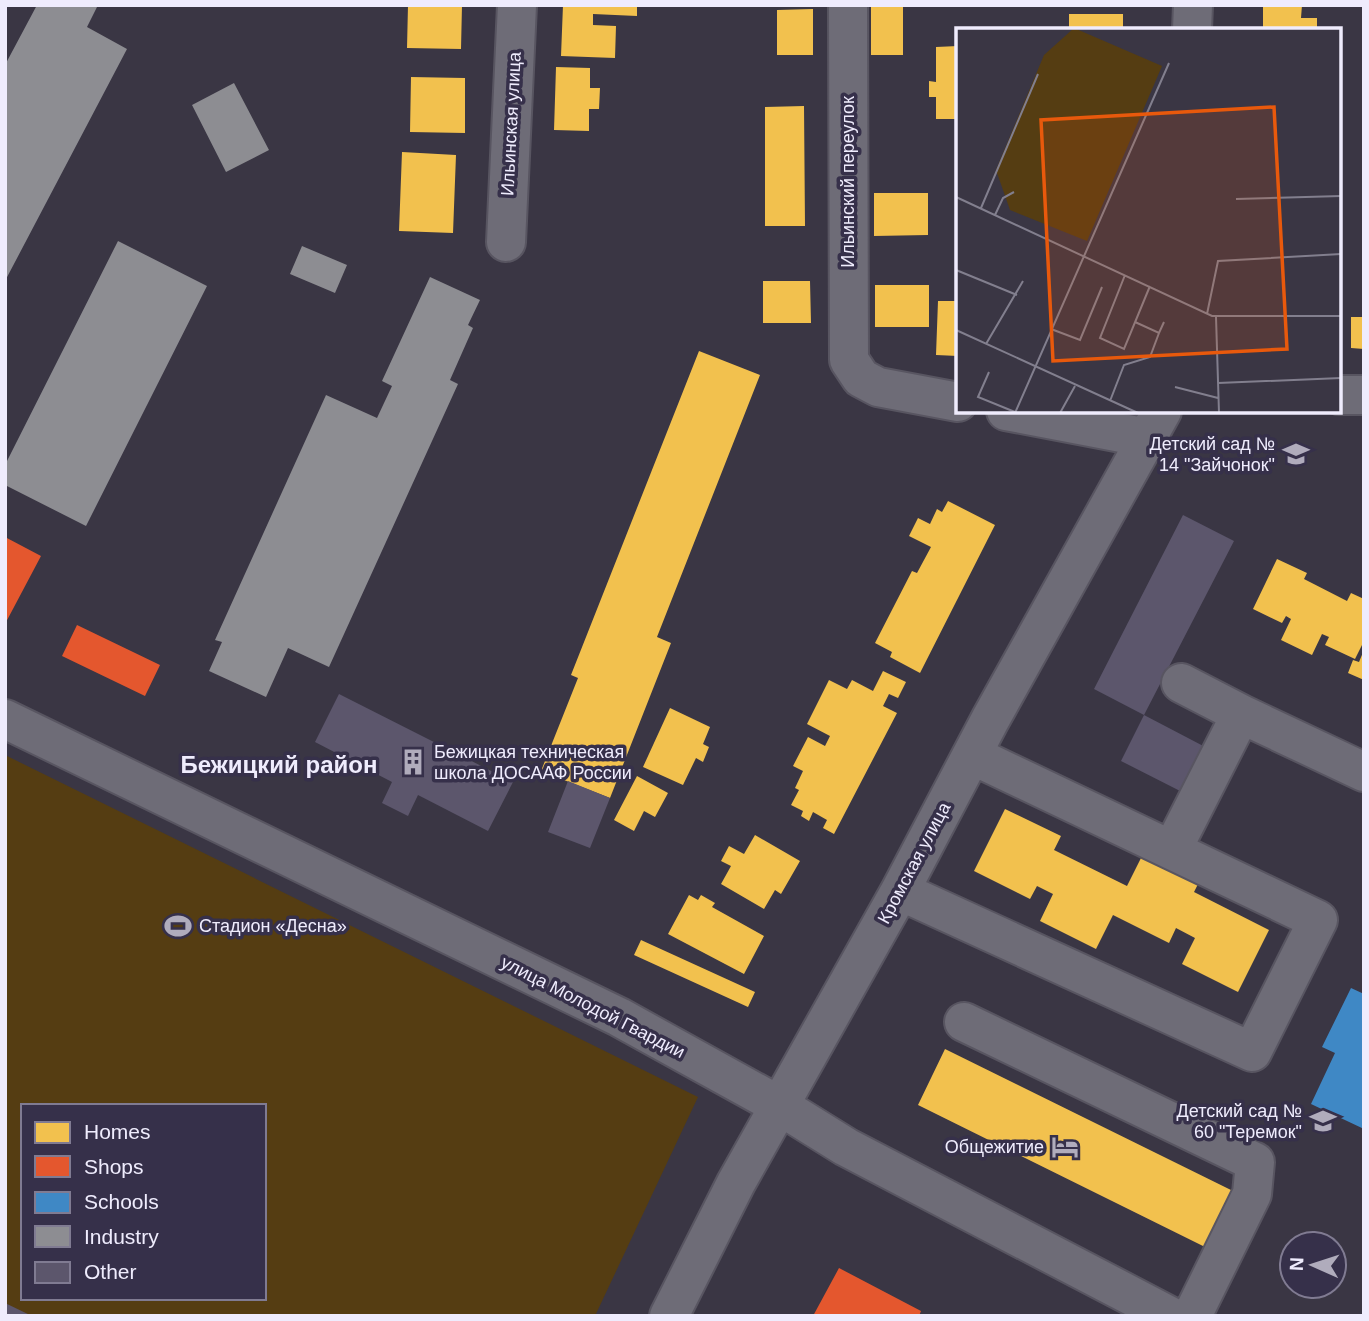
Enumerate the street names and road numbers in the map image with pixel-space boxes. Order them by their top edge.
street label: Ильинская улица [497,50,525,197]
street label: Ильинский переулок [838,96,858,268]
street label: Кромская улица [874,798,955,927]
street label: улица Молодой Гвардии [498,952,688,1062]

